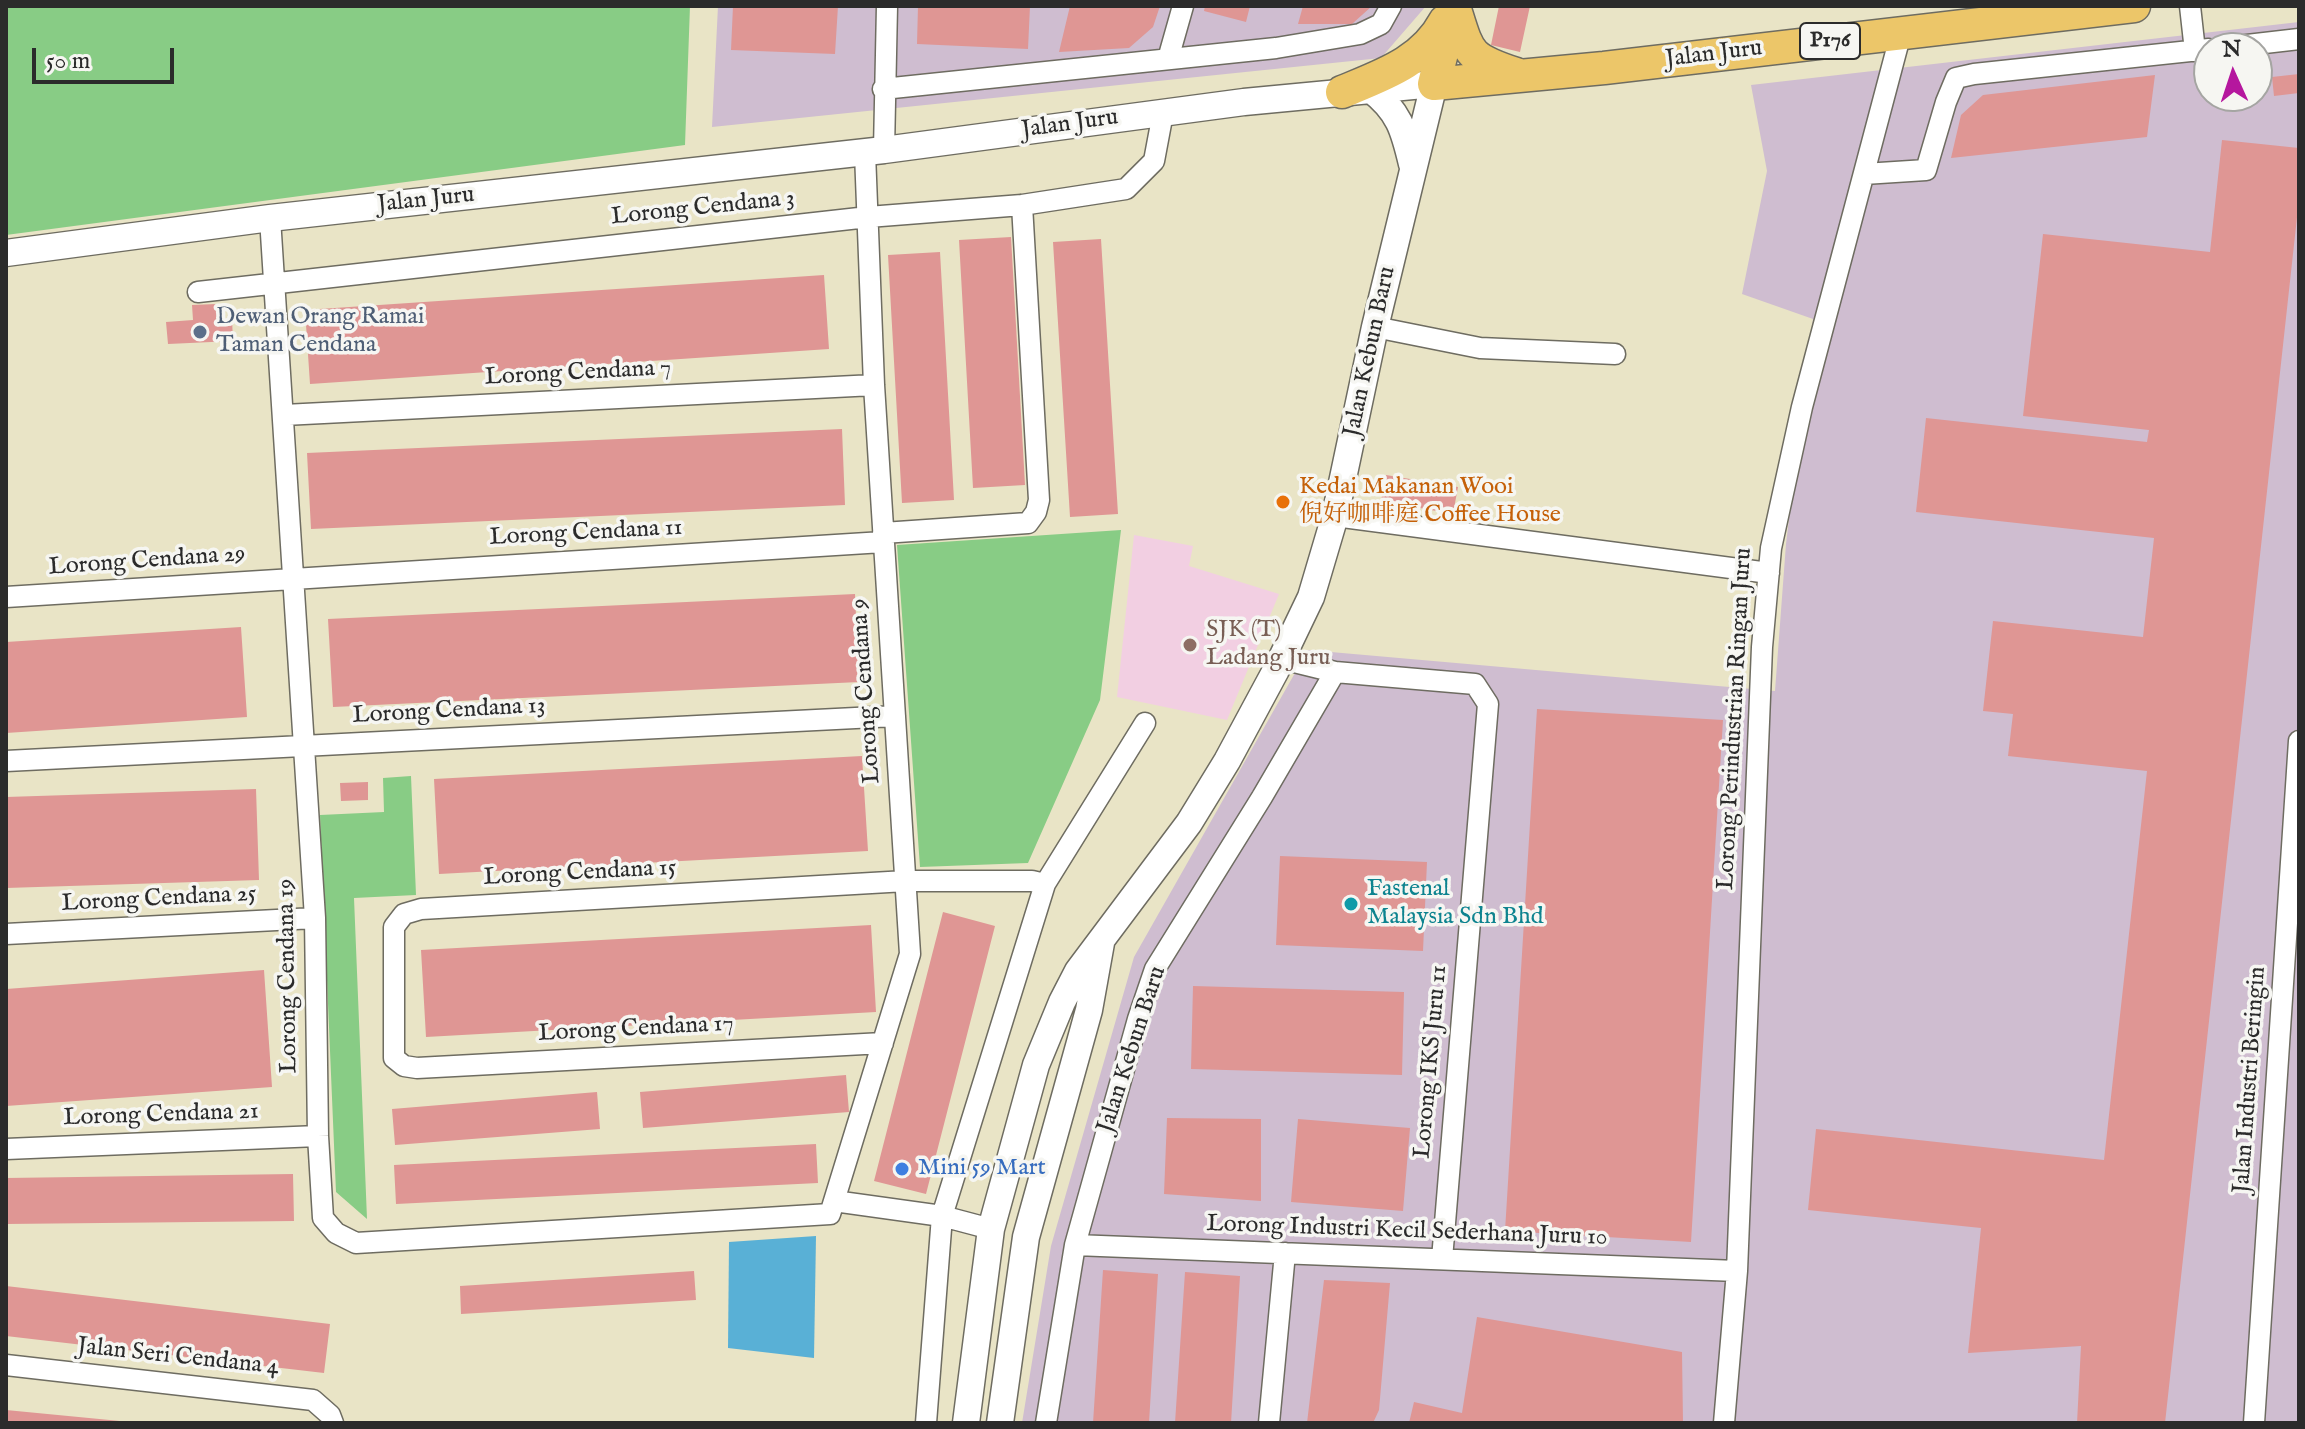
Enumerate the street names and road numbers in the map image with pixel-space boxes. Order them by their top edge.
road number: P176 [1800,23,1860,59]
street label: Jalan Juru [1664,35,1764,75]
street label: Jalan Juru [1020,104,1120,146]
street label: Jalan Juru [376,182,476,220]
street label: Lorong Cendana 3 [610,185,796,233]
street label: Jalan Kebun Baru [1339,264,1403,440]
street label: Lorong Cendana 7 [484,355,672,393]
street label: Lorong Cendana 11 [489,515,683,553]
street label: Lorong Cendana 29 [48,541,246,583]
street label: Lorong Perindustrian Ringan Juru [1713,547,1759,891]
street label: Lorong Cendana 9 [846,597,888,785]
street label: Lorong Cendana 13 [352,693,546,731]
street label: Lorong Cendana 15 [483,855,677,893]
street label: Lorong Cendana 19 [273,878,305,1074]
street label: Lorong Cendana 25 [61,881,257,919]
street label: Jalan Kebun Baru [1092,963,1174,1137]
street label: Lorong IKS Juru 11 [1409,964,1455,1160]
street label: Jalan Industri Beringin [2229,966,2273,1194]
street label: Lorong Cendana 17 [538,1011,734,1049]
street label: Lorong Cendana 21 [63,1098,259,1134]
street label: Lorong Industri Kecil Sederhana Juru 10 [1206,1211,1608,1253]
street label: Jalan Seri Cendana 4 [76,1333,280,1383]

